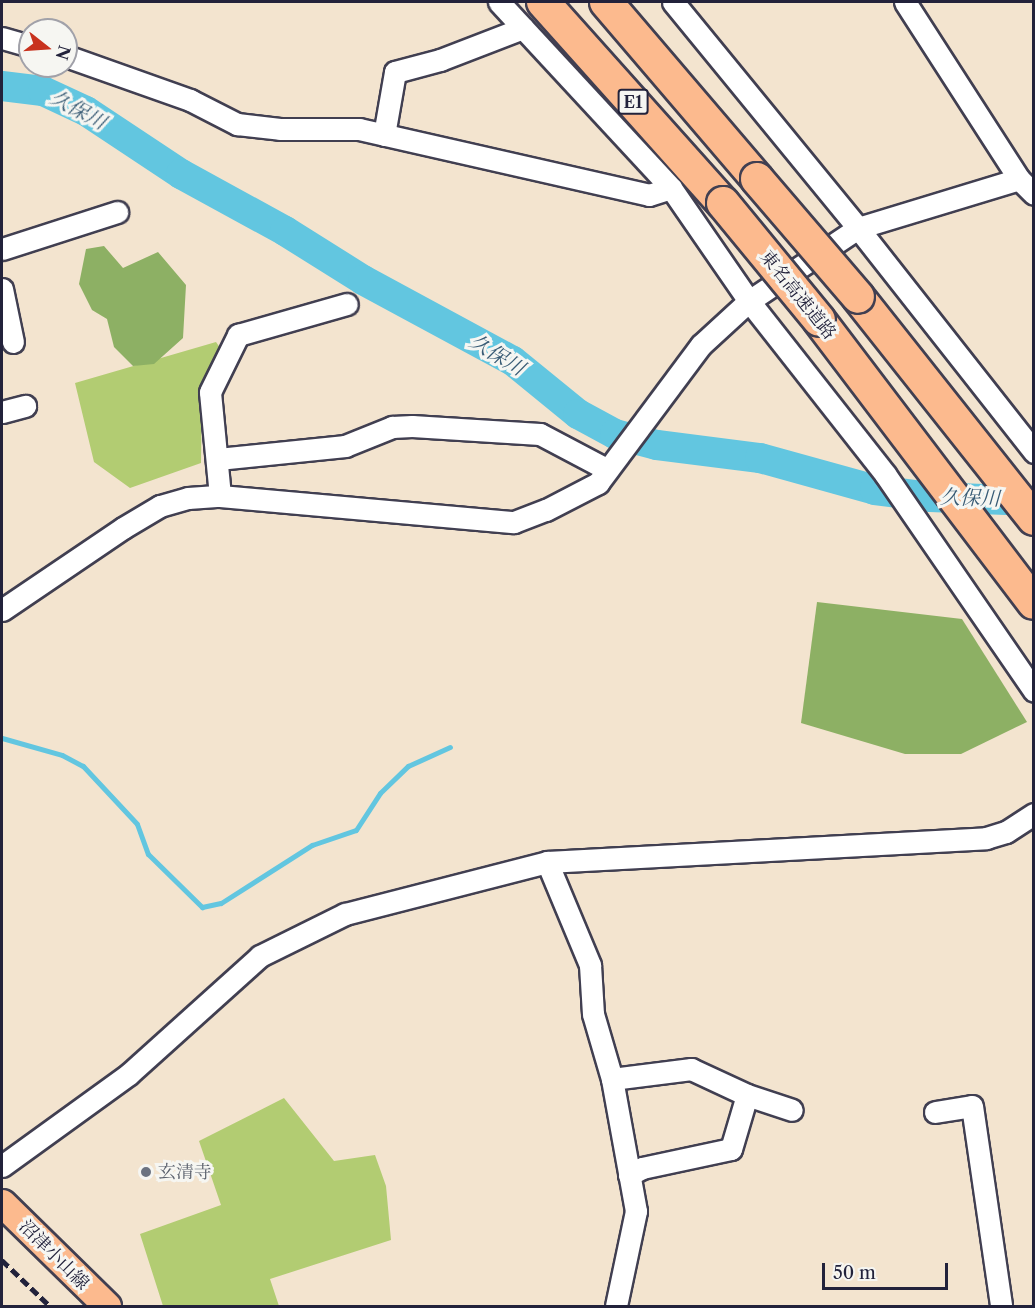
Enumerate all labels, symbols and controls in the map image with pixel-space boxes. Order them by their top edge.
north arrow [18,18,78,78]
text: N [52,43,75,62]
water label: 久保川 [46,85,110,135]
road number: E1 [616,89,650,115]
street label: 東名高速道路 [756,246,840,344]
water label: 久保川 [465,329,529,381]
water label: 久保川 [940,485,1000,511]
place label: 玄清寺 [158,1161,212,1183]
marker: 玄清寺 [139,1165,153,1179]
street label: 沼津小山線 [15,1216,93,1294]
scale bar [825,1251,951,1289]
text: 50 m [833,1262,876,1284]

